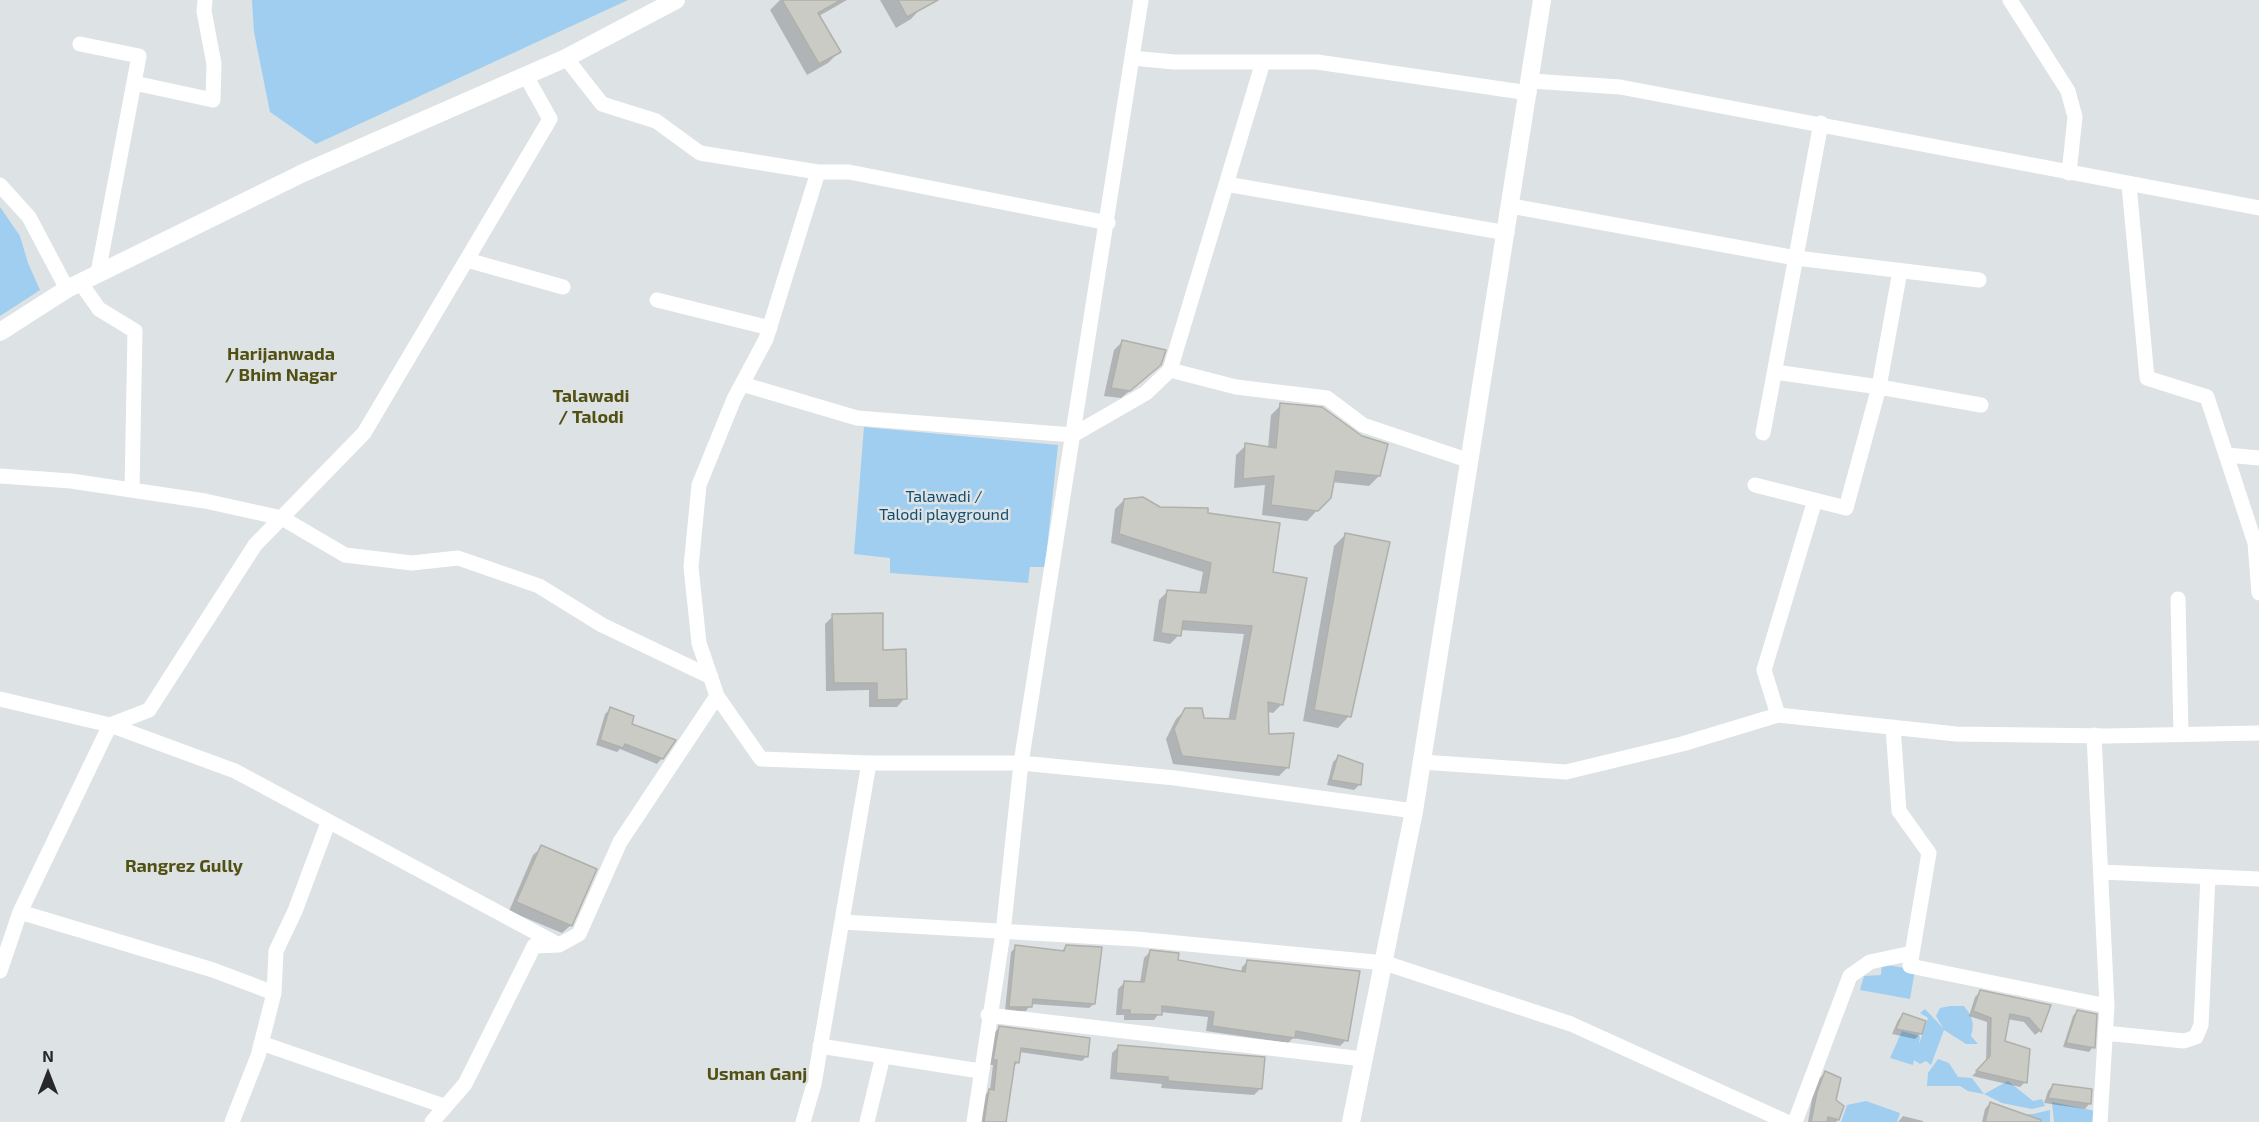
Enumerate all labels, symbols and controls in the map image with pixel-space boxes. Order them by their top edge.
district label: Harijanwada / Bhim Nagar [225,343,337,386]
district label: Talawadi / Talodi [553,385,629,428]
park label: Talawadi / Talodi playground [879,487,1009,525]
district label: Rangrez Gully [125,855,243,877]
north arrow [18,1044,78,1104]
text: N [42,1046,54,1065]
district label: Usman Ganj [707,1063,807,1085]

